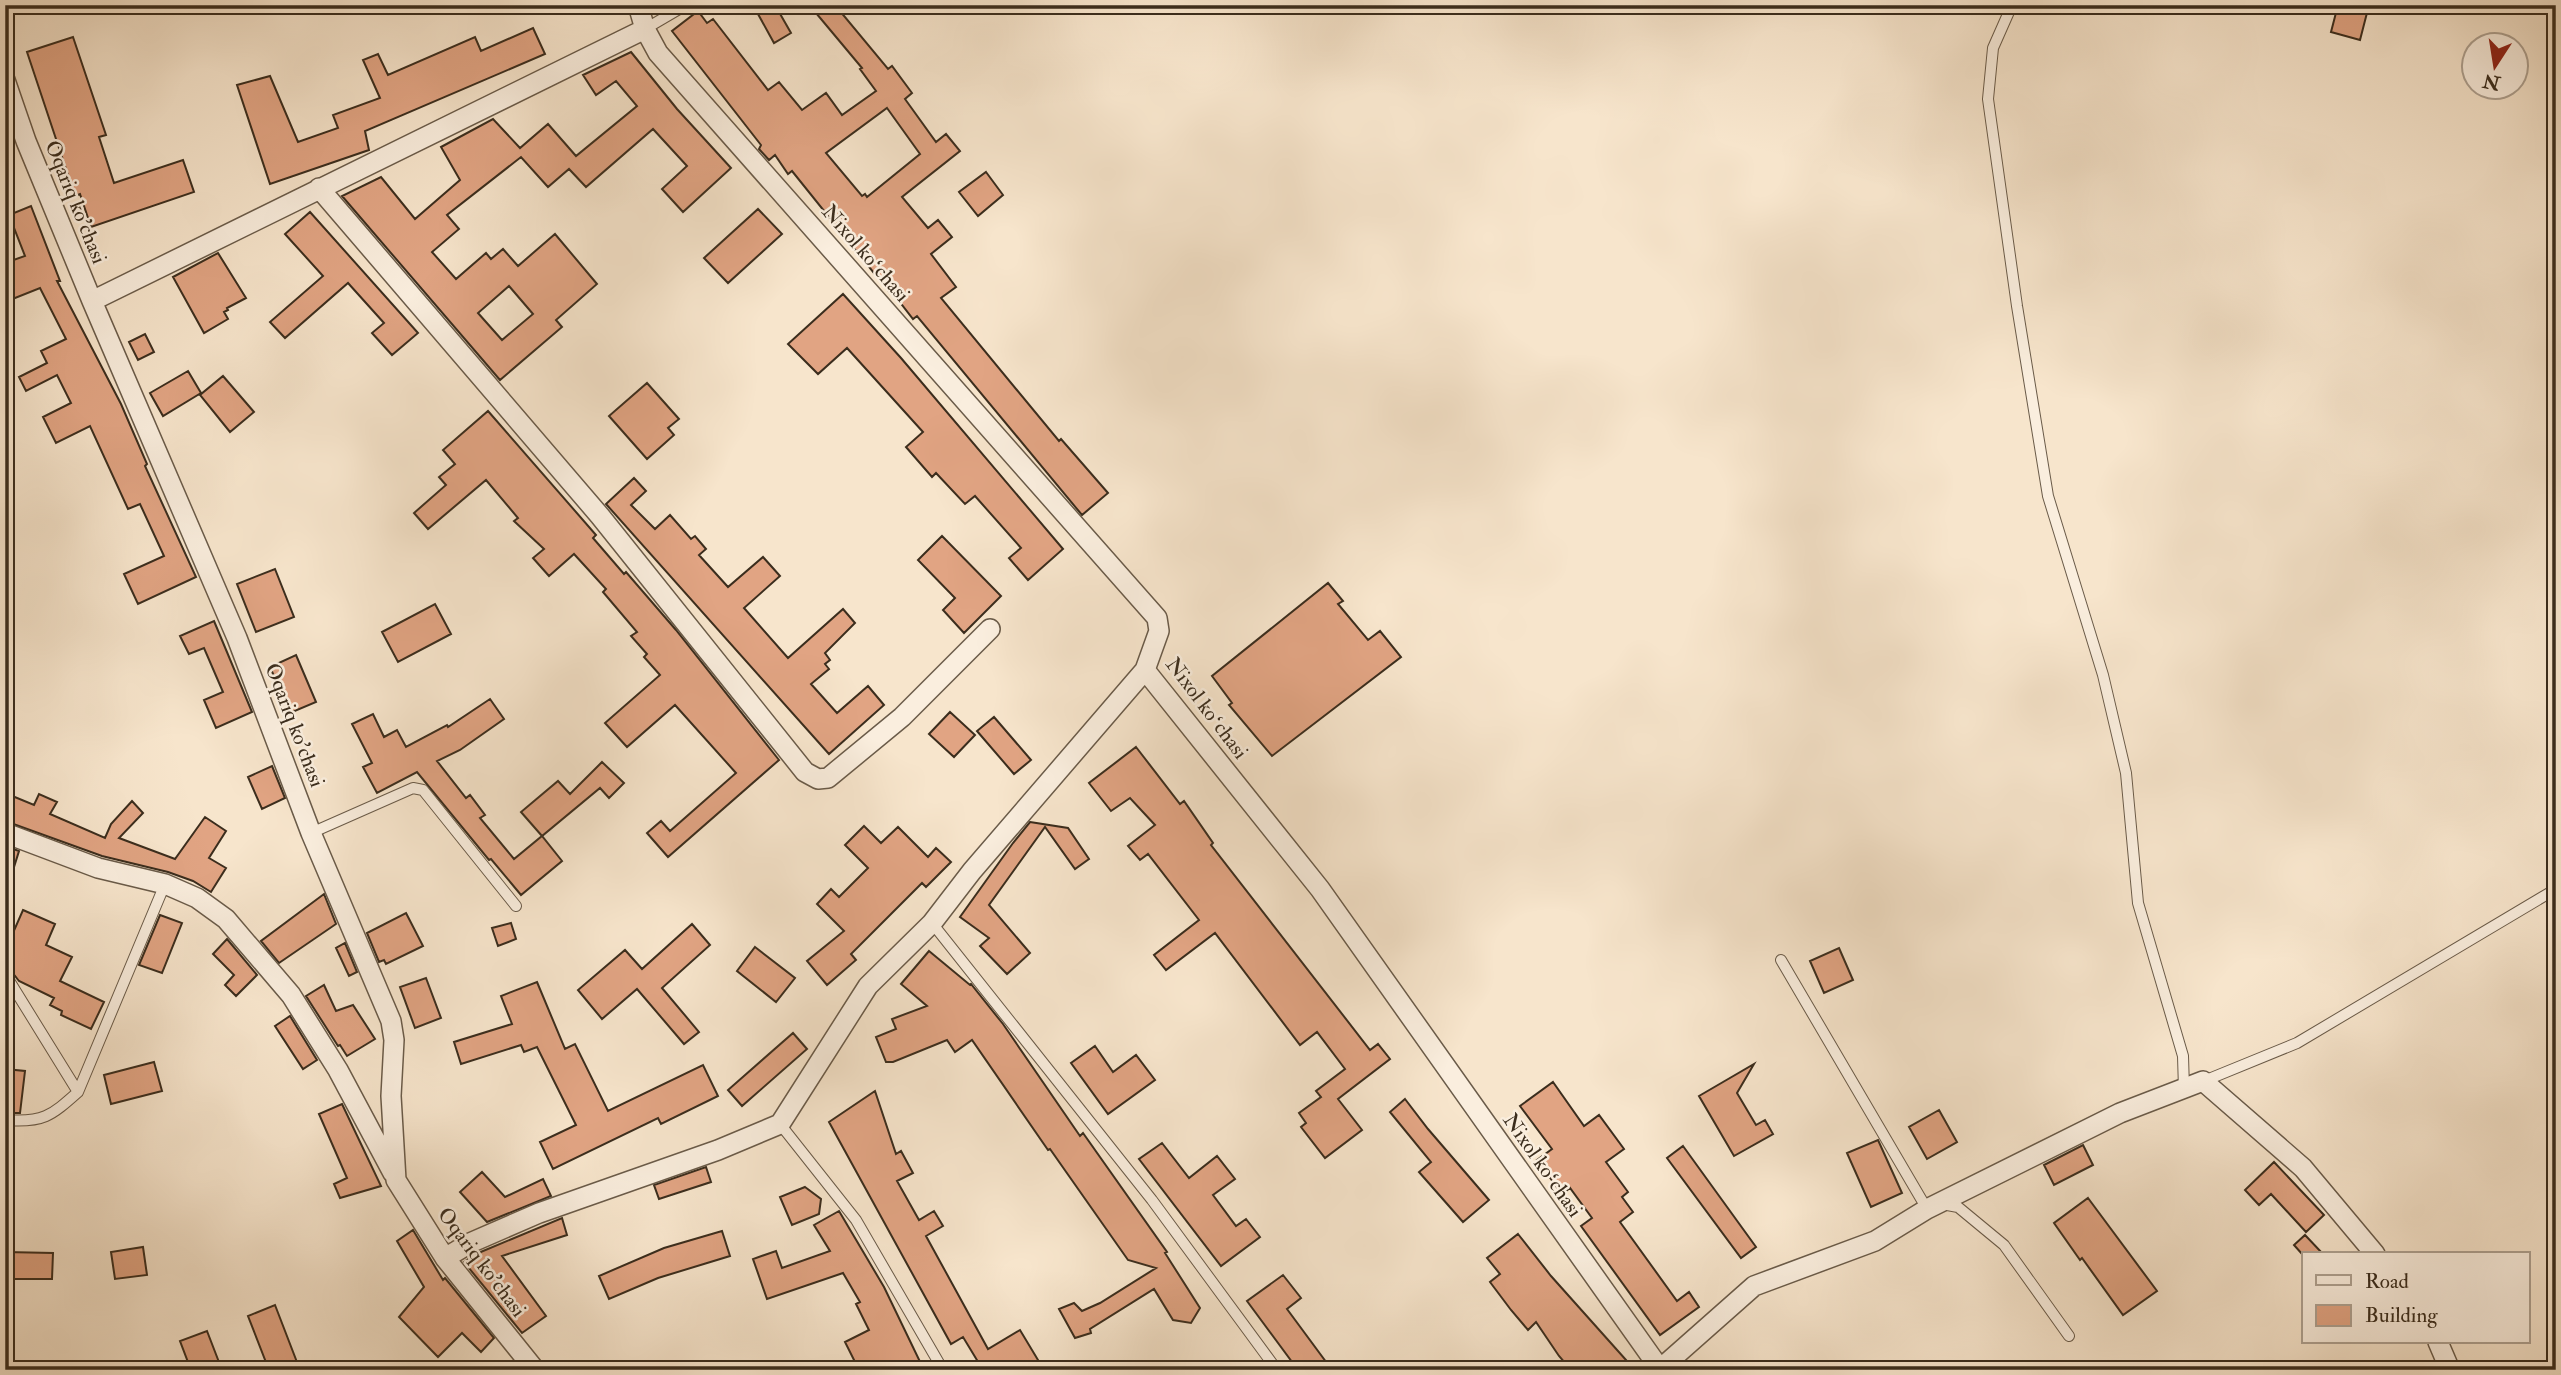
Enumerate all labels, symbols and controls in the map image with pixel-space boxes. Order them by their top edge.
north arrow [2460,32,2530,102]
text: N [2480,68,2503,95]
street label: Oqariq ko'chasi [39,136,113,268]
street label: Nixol koʻchasi [816,199,916,308]
street label: Nixol koʻchasi [1159,652,1254,765]
street label: Oqariq ko'chasi [258,659,331,791]
street label: Nixol koʻchasi [1497,1108,1589,1223]
street label: Oqariq ko'chasi [431,1202,532,1323]
legend [2302,1252,2530,1344]
text: Road [2365,1268,2410,1295]
text: Building [2365,1302,2438,1329]

